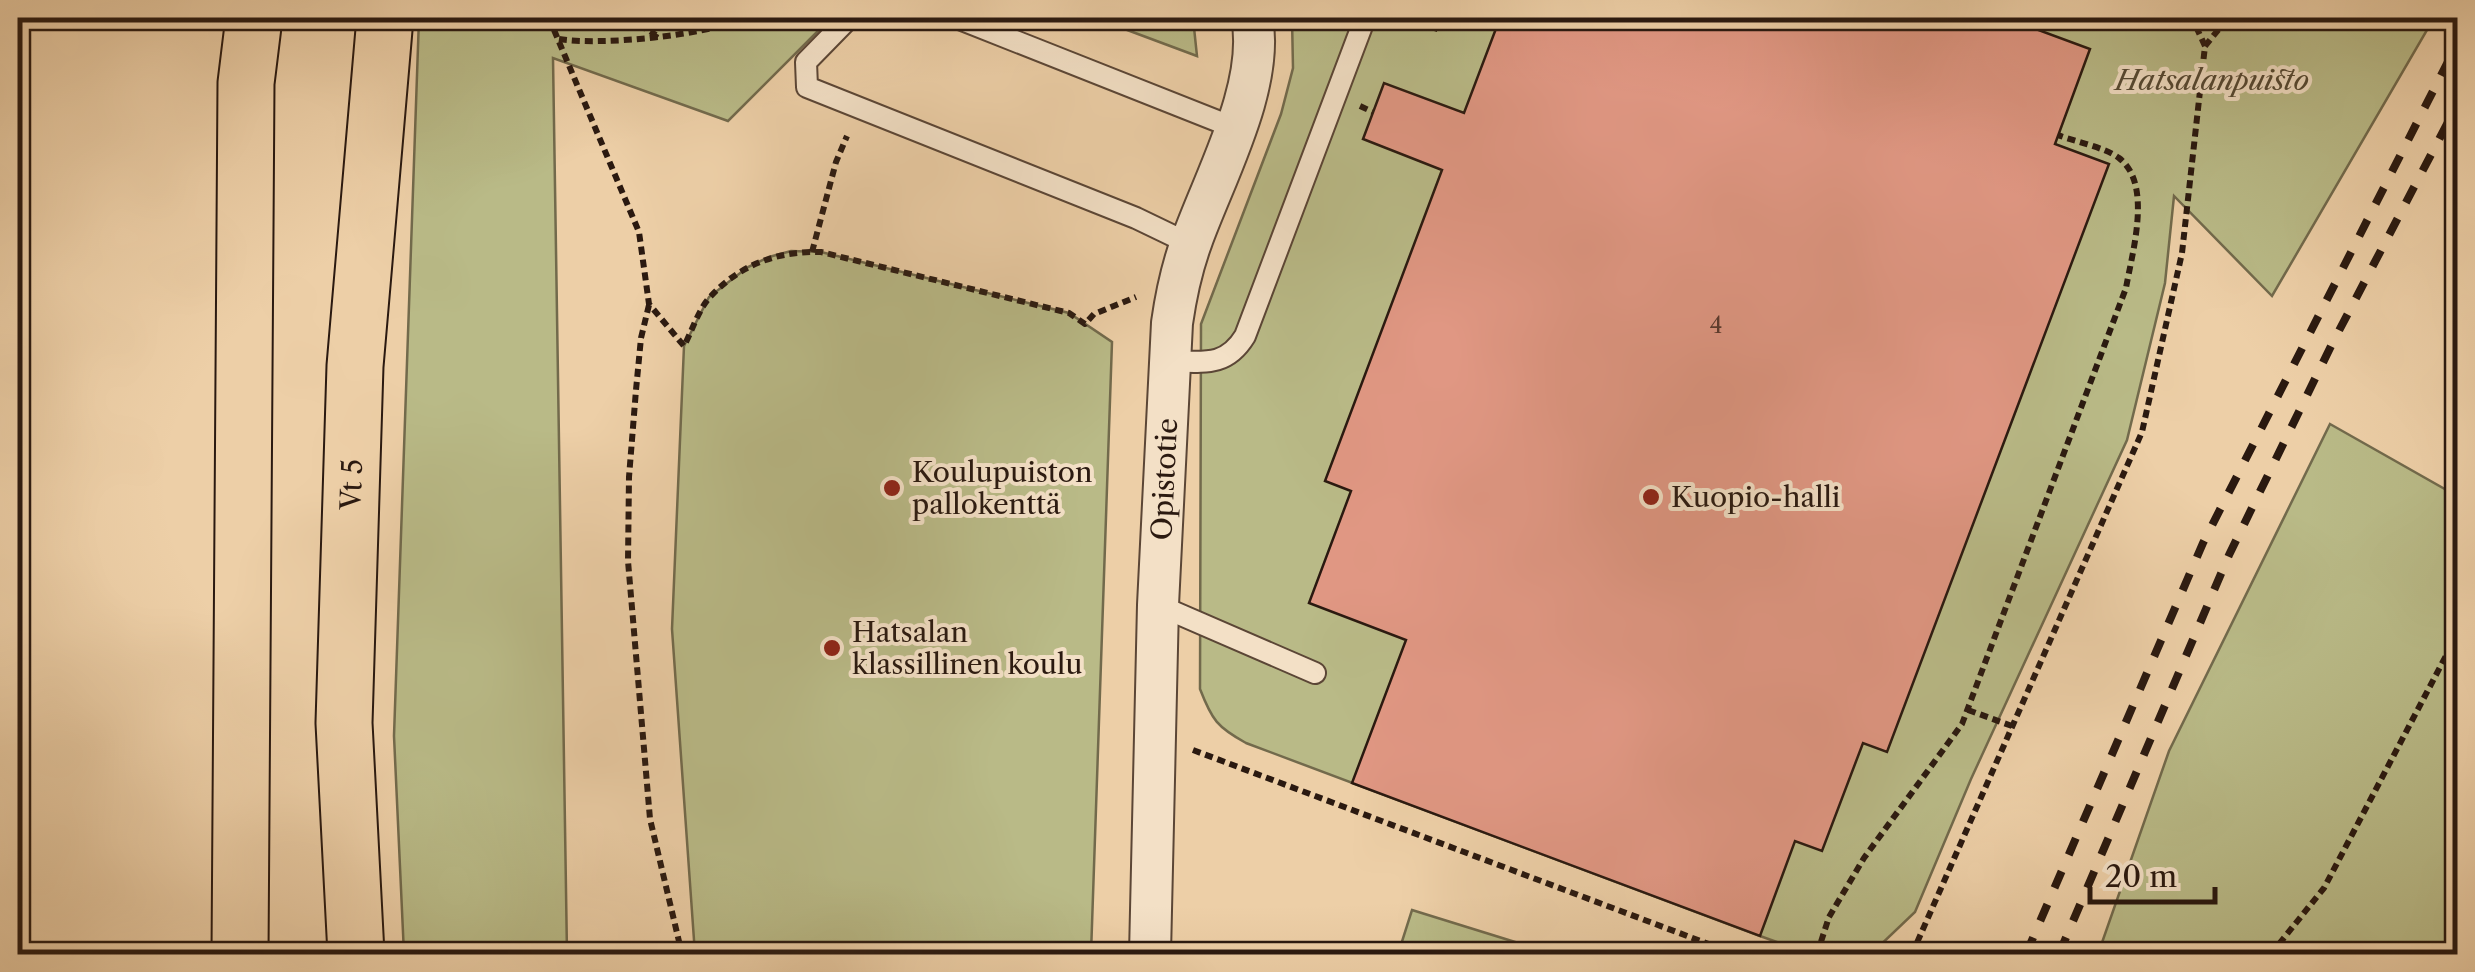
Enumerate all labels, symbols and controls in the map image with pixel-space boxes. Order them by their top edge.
park label: Hatsalanpuisto [2113,63,2309,97]
house number: 4 [1710,312,1722,339]
street label: Opistotie [1144,417,1184,541]
place label: Koulupuiston pallokenttä [912,455,1092,521]
street label: Vt 5 [334,458,369,511]
marker: Koulupuiston pallokenttä [881,477,903,499]
place label: Kuopio-halli [1671,480,1840,514]
marker: Kuopio-halli [1640,486,1662,508]
place label: Hatsalan klassillinen koulu [852,615,1083,681]
marker: Hatsalan klassillinen koulu [821,637,843,659]
scale bar [2090,842,2215,904]
text: 20 m [2105,858,2177,895]

